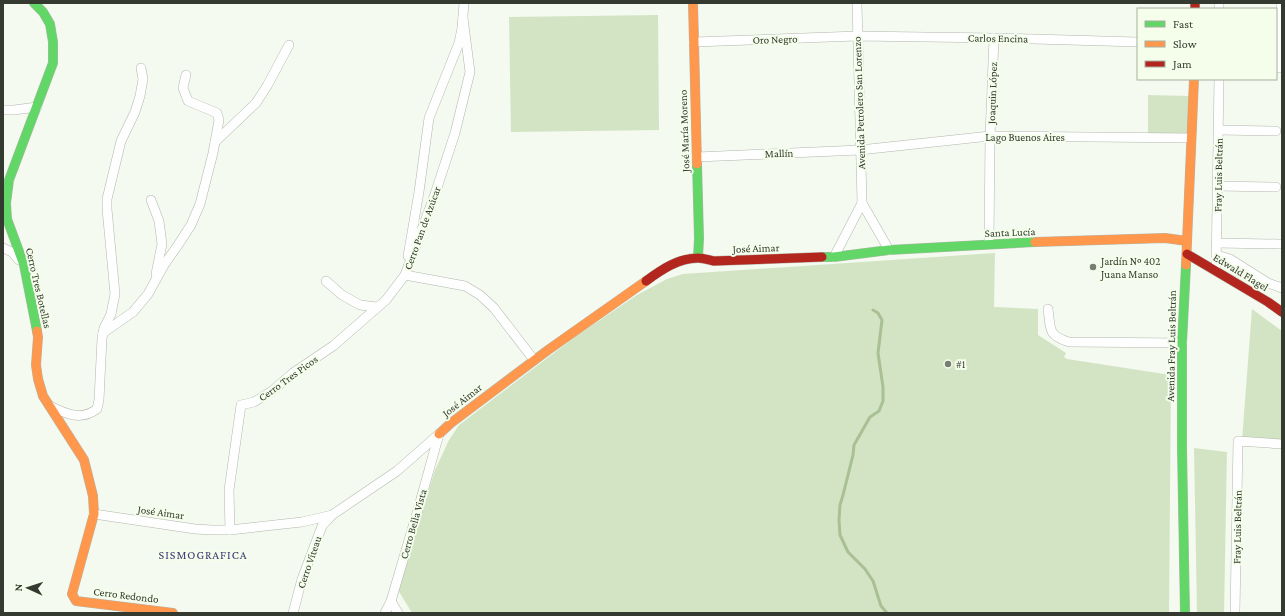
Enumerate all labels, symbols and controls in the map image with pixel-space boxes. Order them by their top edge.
legend [1137,8,1277,80]
text: Fast [1173,17,1194,31]
street label: Carlos Encina [968,31,1028,45]
street label: Oro Negro [752,32,798,47]
street label: Avenida Petrolero San Lorenzo [851,36,867,170]
text: Slow [1173,37,1197,51]
text: Jam [1172,57,1192,71]
street label: Joaquin López [985,61,1000,125]
street label: José María Moreno [677,89,692,173]
street label: Lago Buenos Aires [985,131,1065,144]
street label: Fray Luis Beltrán [1211,138,1226,212]
street label: Mallín [764,146,794,159]
street label: Cerro Pan de Azúcar [401,185,443,271]
street label: Santa Lucía [984,225,1036,239]
street label: José Aimar [731,241,780,256]
street label: Cerro Tres Botellas [24,247,54,329]
street label: Edwald Flagel [1211,251,1271,294]
place label: Jardín Nº 402 Juana Manso [1100,255,1160,281]
marker: Jardín Nº 402 Juana Manso [1088,262,1098,272]
street label: Avenida Fray Luis Beltrán [1164,290,1179,402]
street label: Cerro Tres Picos [256,353,320,403]
place label: #1 [956,358,966,370]
marker: #1 [943,359,953,369]
street label: José Aimar [439,381,485,421]
street label: Cerro Bella Vista [397,488,429,560]
street label: Fray Luis Beltrán [1230,490,1245,564]
street label: José Aimar [136,503,185,522]
street label: Cerro Viteau [294,534,324,590]
district label: SISMOGRAFICA [159,548,247,562]
north arrow [8,568,48,608]
text: N [12,583,24,592]
street label: Cerro Redondo [93,585,160,605]

